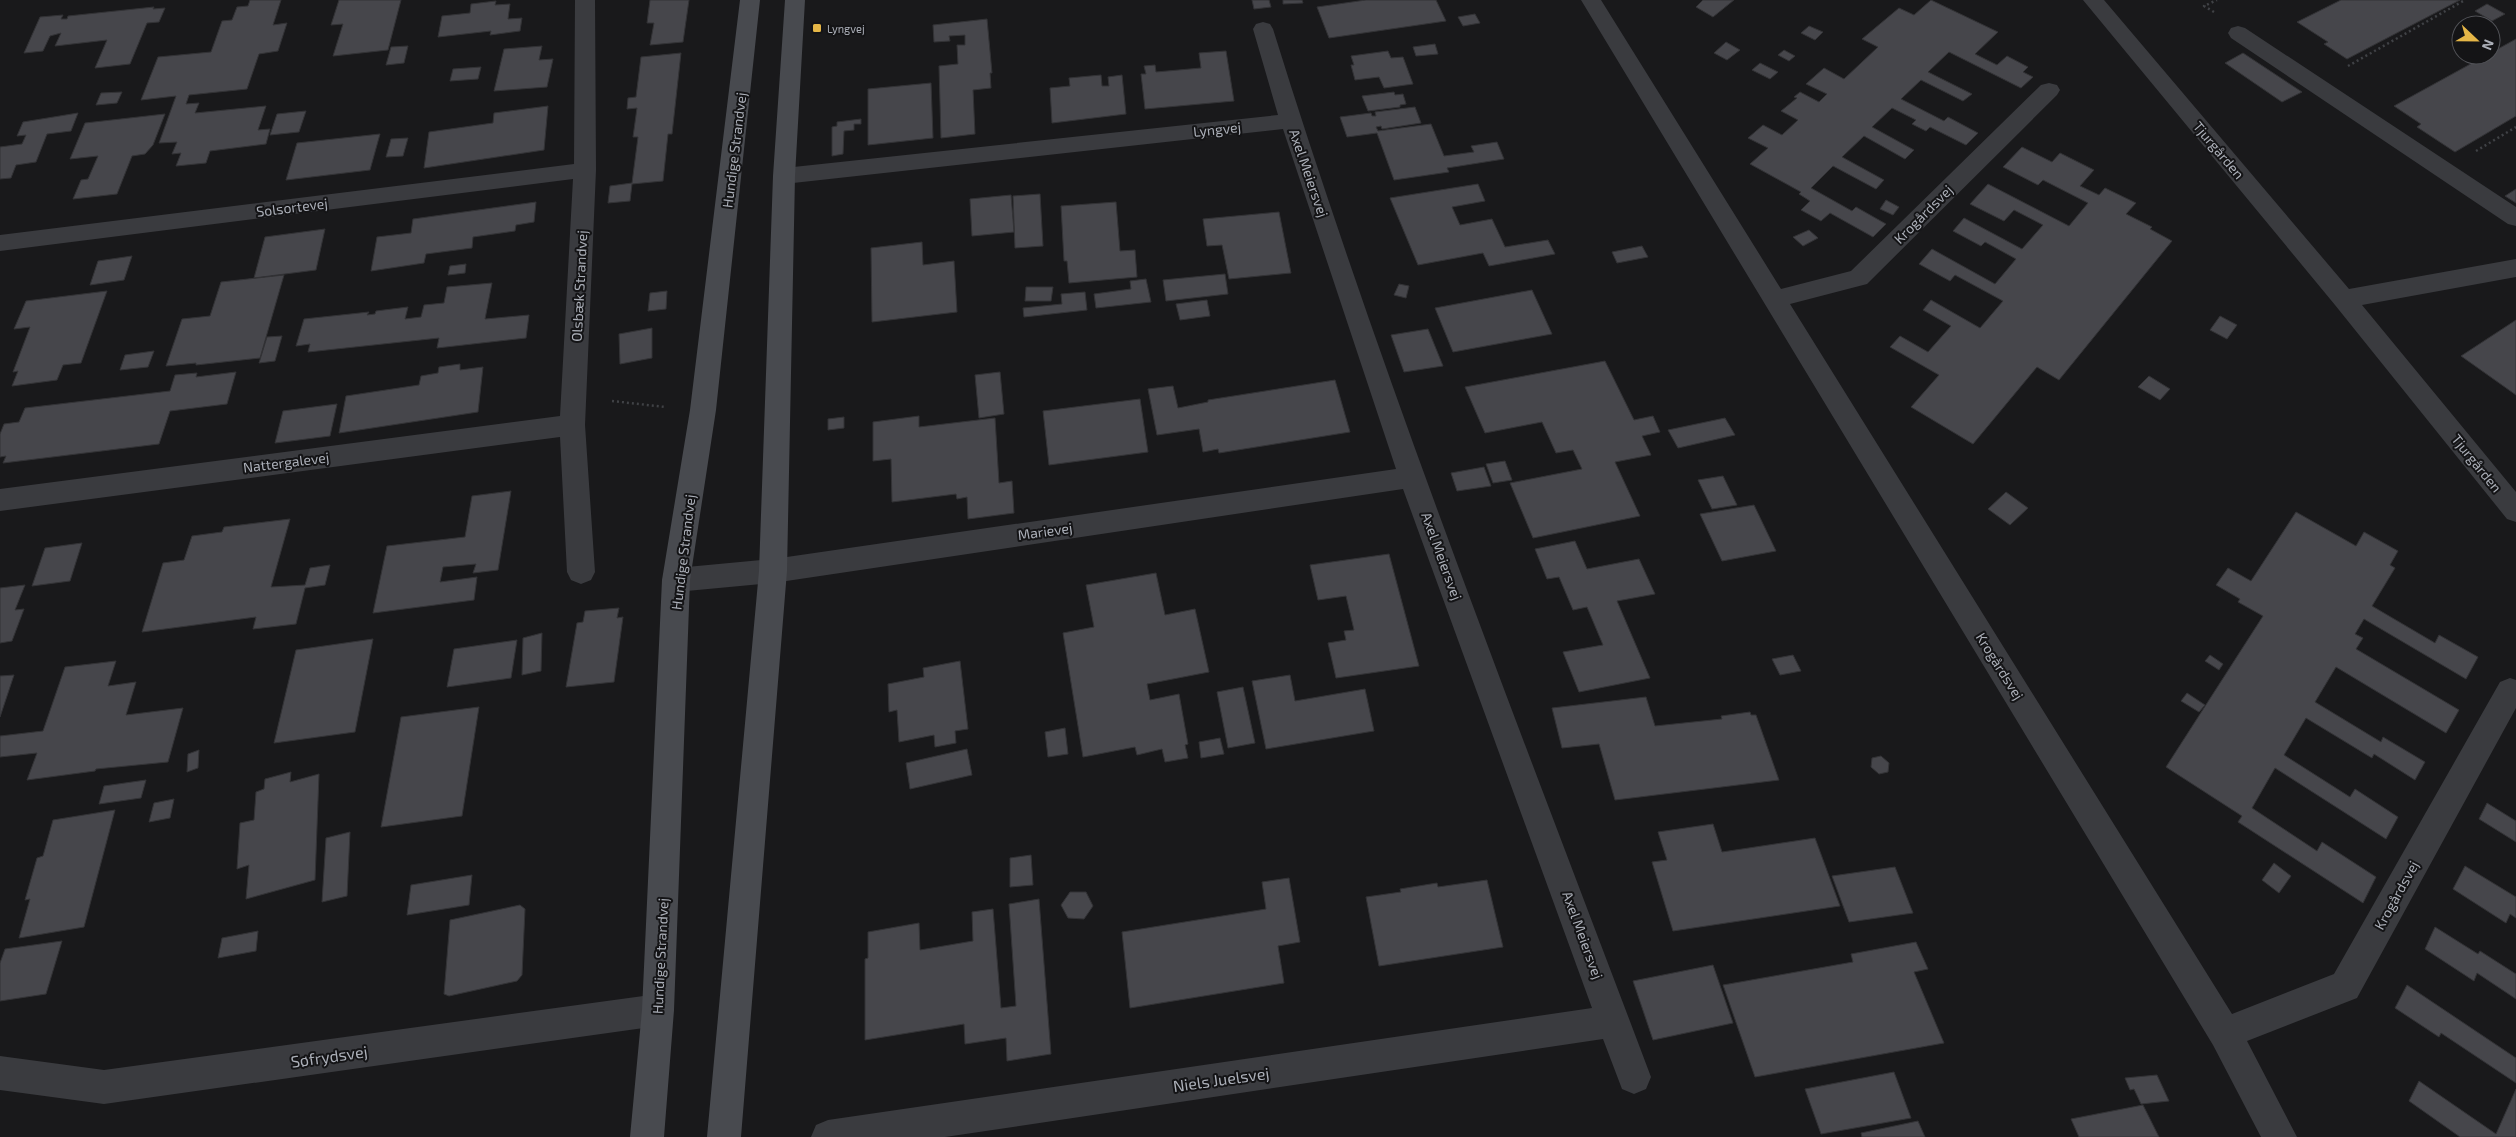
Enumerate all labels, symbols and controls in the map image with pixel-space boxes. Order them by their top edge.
north arrow [2451,15,2501,65]
marker: Lyngvej [811,22,823,34]
place label: Lyngvej [827,22,865,36]
text: N [2479,37,2498,53]
street label: Hundige Strandvej [718,91,750,209]
street label: Lyngvej [1192,118,1242,140]
street label: Tjurgården [2190,118,2248,182]
street label: Axel Meiersvej [1286,127,1332,219]
street label: Krogårdsvej [1890,181,1956,247]
street label: Solsortevej [255,194,329,220]
street label: Olsbæk Strandvej [568,230,590,342]
street label: Tjurgården [2448,431,2506,495]
street label: Nattergalevej [242,448,330,476]
street label: Hundige Strandvej [667,493,699,611]
street label: Axel Meiersvej [1418,510,1466,602]
street label: Marievej [1017,519,1073,543]
street label: Krogårdsvej [1973,629,2027,703]
street label: Krogårdsvej [2370,858,2422,932]
street label: Axel Meiersvej [1559,889,1607,981]
street label: Hundige Strandvej [648,897,672,1015]
street label: Søfrydsvej [289,1041,369,1072]
street label: Niels Juelsvej [1172,1063,1270,1096]

